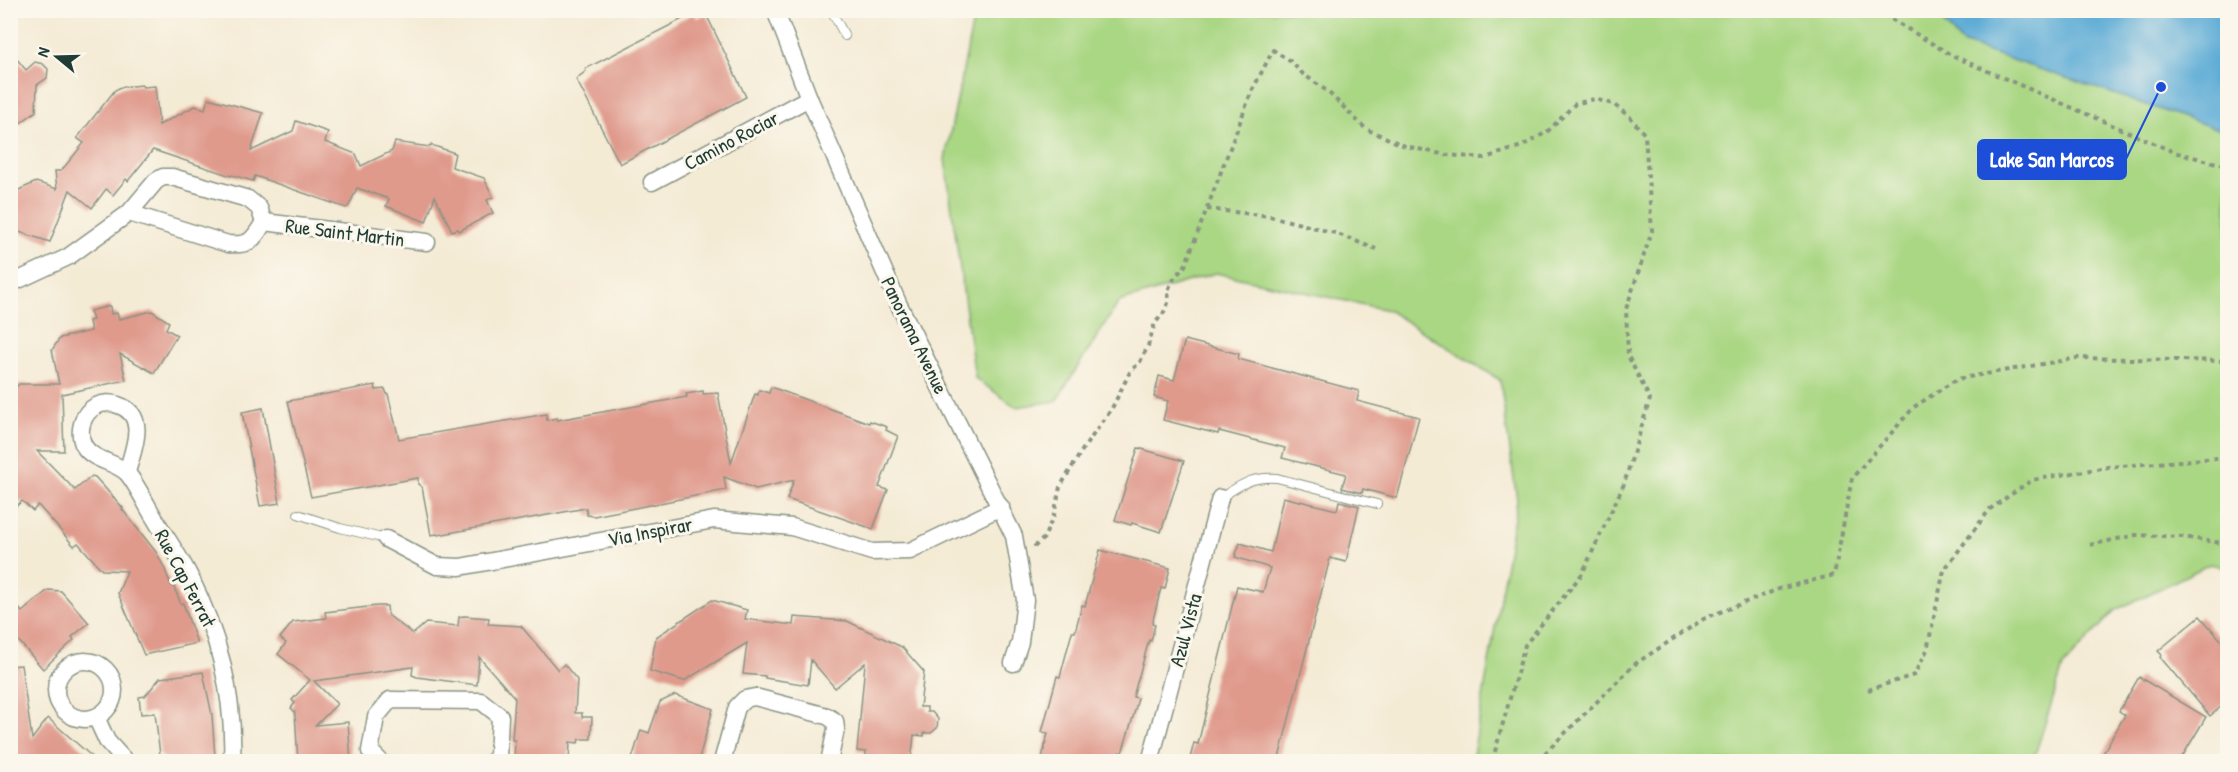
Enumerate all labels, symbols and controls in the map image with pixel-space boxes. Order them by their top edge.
north arrow [27,27,87,87]
text: N [31,44,55,60]
street label: Camino Rociar [679,104,783,176]
callout: Lake San Marcos [1978,140,2126,179]
text: Lake San Marcos [1990,145,2114,174]
street label: Rue Saint Martin [284,211,406,253]
street label: Panorama Avenue [875,272,955,398]
street label: Via Inspirar [605,509,695,552]
street label: Rue Cap Ferrat [149,524,224,633]
street label: Azul Vista [1162,590,1208,669]

